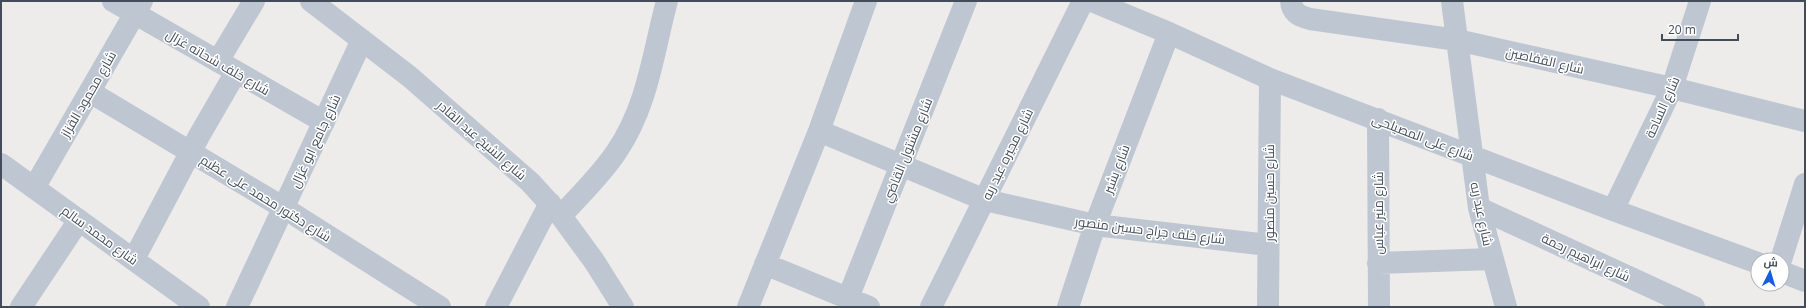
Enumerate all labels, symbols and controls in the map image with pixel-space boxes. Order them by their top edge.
scale bar [1662,16,1738,42]
text: 20 m [1668,21,1696,38]
street label: شارع خلف شحاته غزال [163,25,273,99]
street label: شارع القفاصين [1504,42,1586,78]
street label: شارع محمود القزاز [55,48,120,141]
street label: شارع الساحة [1640,73,1684,141]
street label: شارع جامع ابو غزال [285,91,345,191]
street label: شارع مشتول القاضي [878,95,938,206]
street label: شارع الشيخ عبد القادر [433,96,531,184]
street label: شارع مجيره عبد ربه [977,105,1037,203]
street label: شارع على المصيلحى [1370,109,1476,165]
street label: شارع بشير [1098,142,1134,197]
street label: شارع حسين منصور [1260,144,1278,243]
street label: شارع دكتور محمد على عظيم [197,150,335,246]
street label: شارع منير عباس [1369,172,1387,254]
street label: شارع عبد ربه [1466,180,1498,248]
street label: شارع محمد سالم [57,201,142,270]
street label: شارع خلف جراج حسين منصور [1073,212,1226,248]
street label: شارع ابراهيم رحمة [1538,229,1633,286]
north arrow [1750,252,1790,292]
text: ش [1763,253,1779,270]

